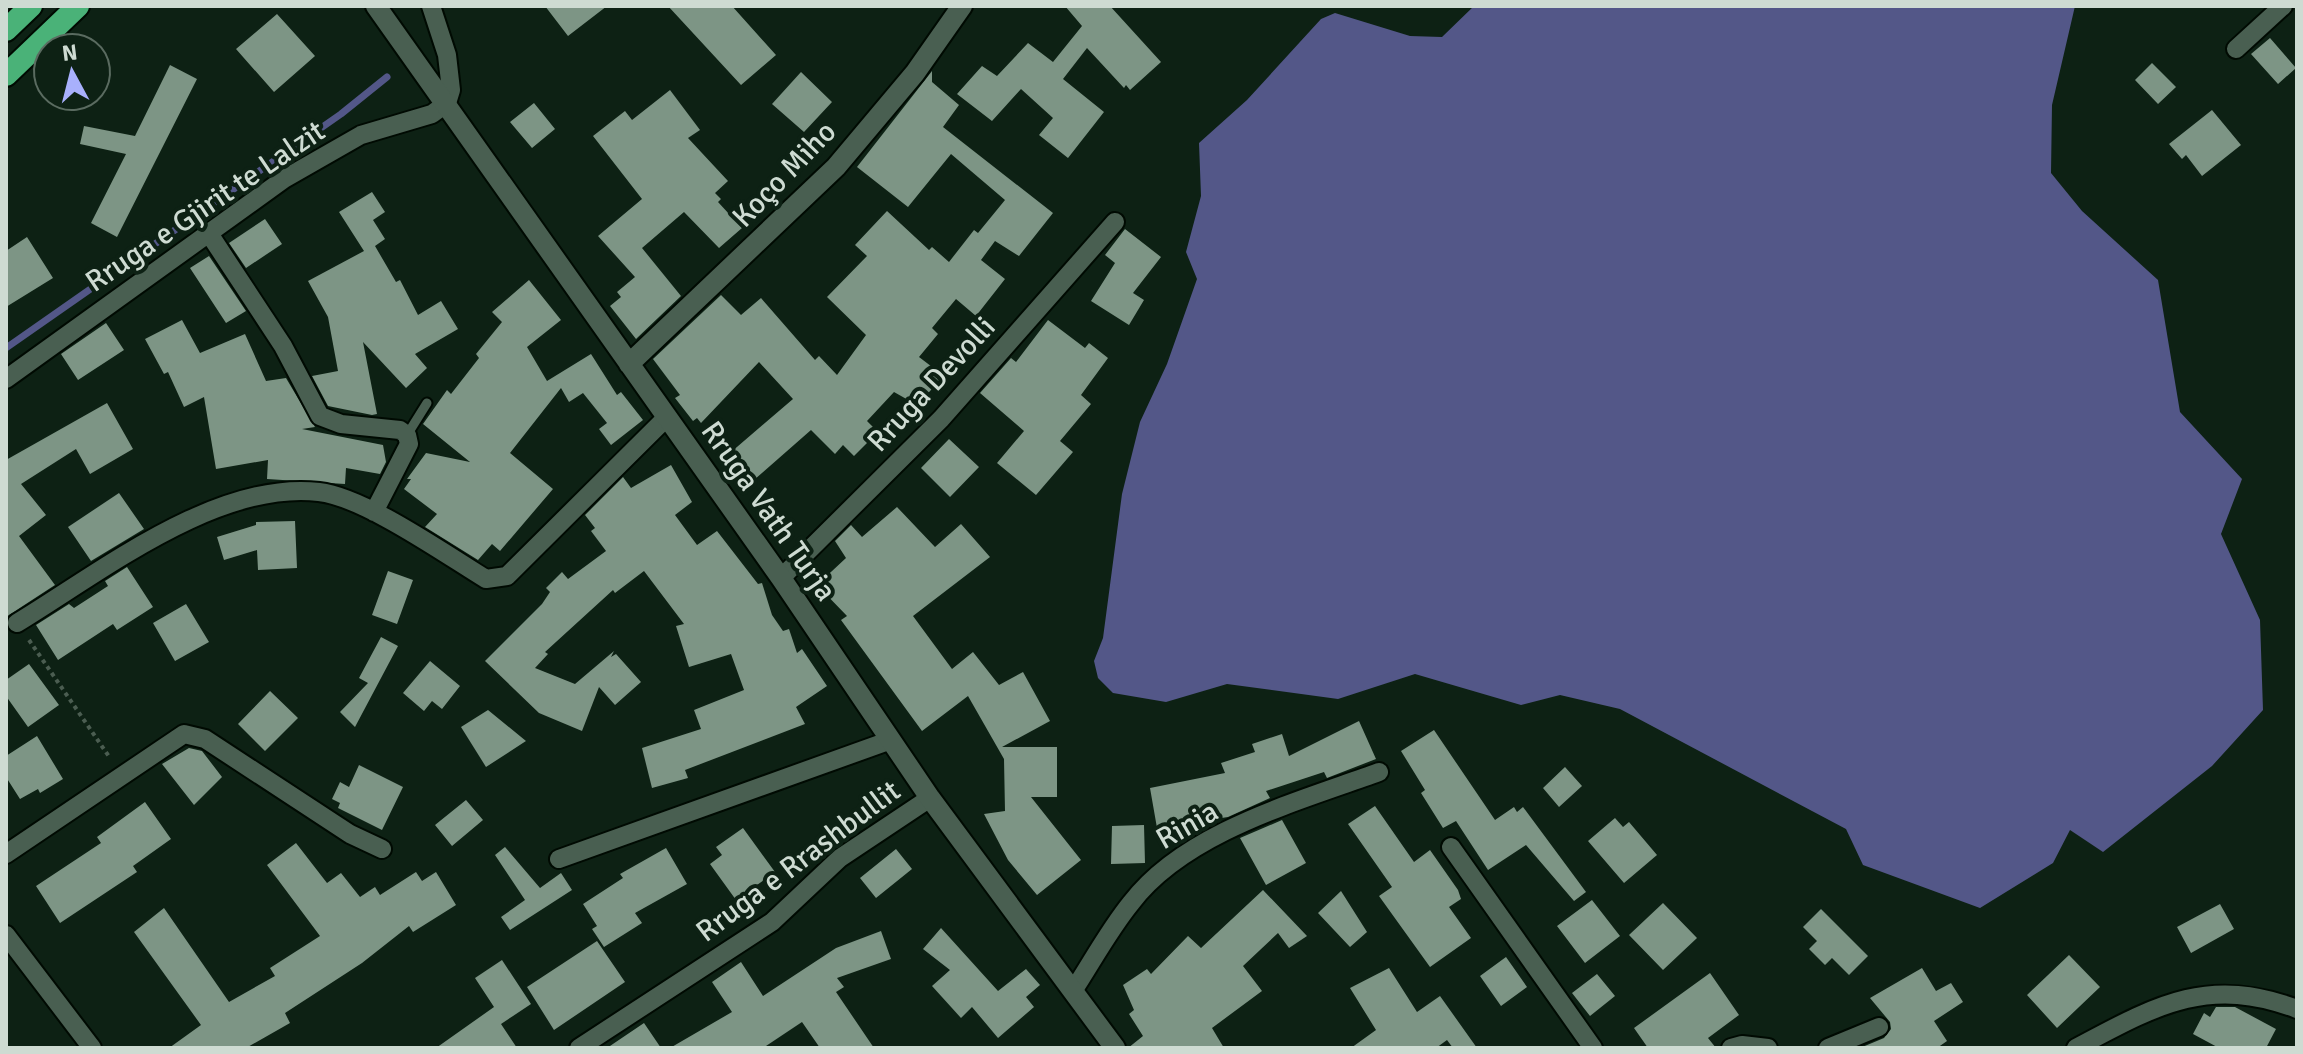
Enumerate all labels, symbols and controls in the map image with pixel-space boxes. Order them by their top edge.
north arrow [32,32,112,112]
text: N [60,38,79,67]
street label: Rruga e Gjirit te Lalzit [79,113,332,300]
street label: Koço Miho [725,113,844,235]
street label: Rruga Devolli [859,309,1003,460]
street label: Rruga Vath Turja [693,414,844,608]
street label: Rruga e Rrashbullit [689,773,908,950]
street label: Rinia [1149,793,1225,858]

